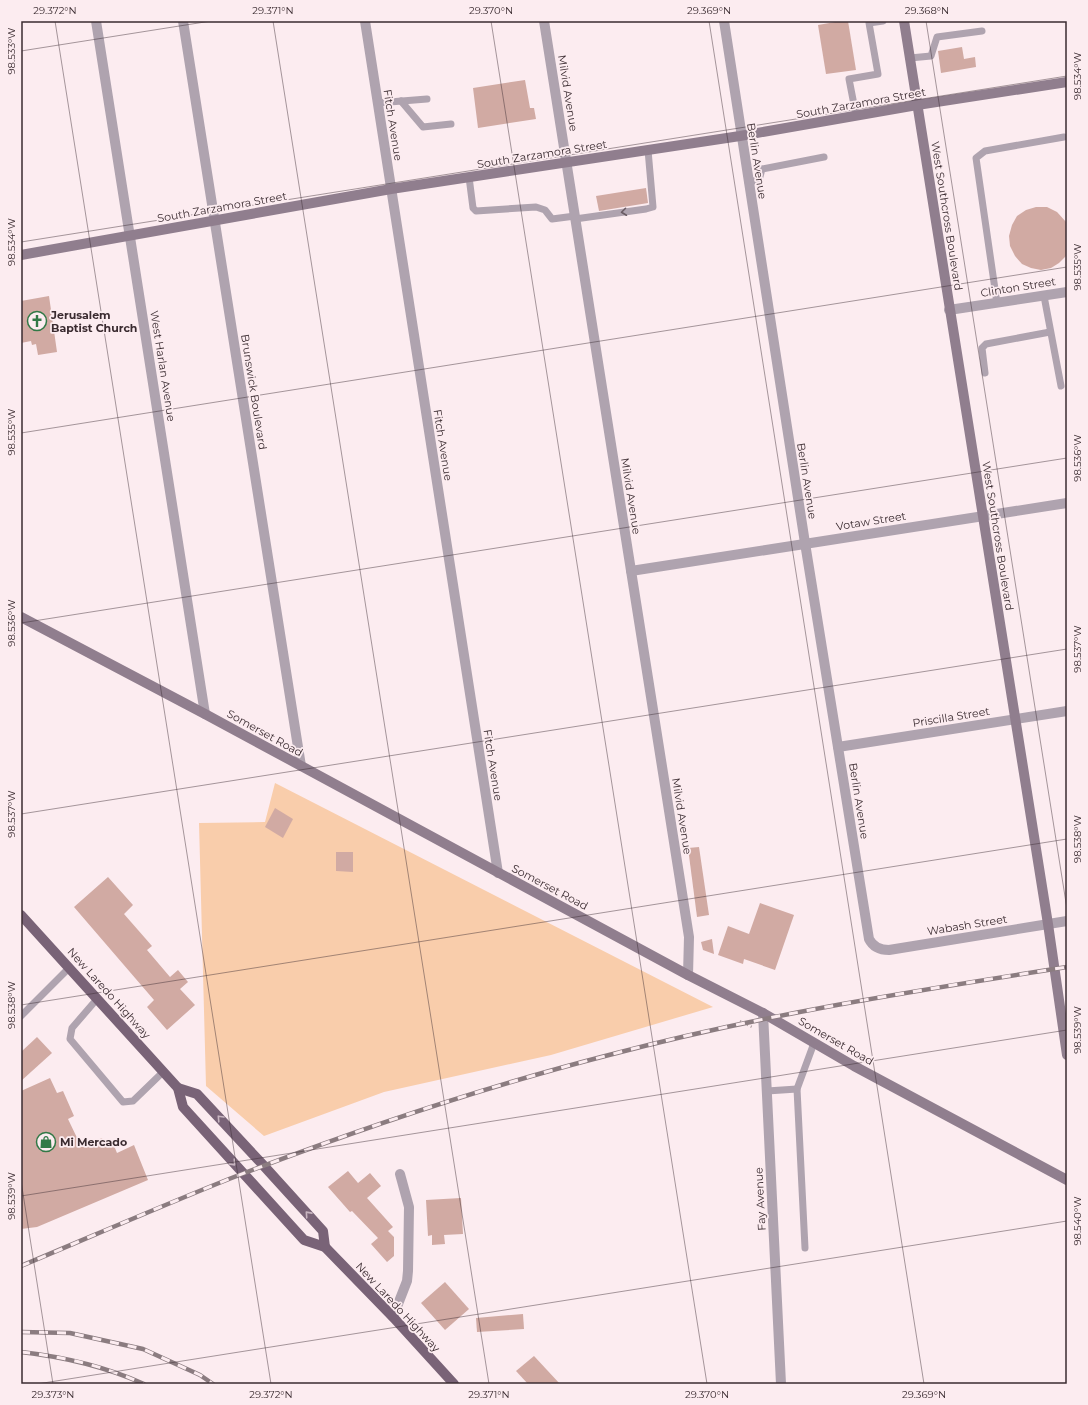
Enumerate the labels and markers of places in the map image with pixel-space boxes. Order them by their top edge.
place label: Jerusalem Baptist Church [50,308,137,335]
church icon: Jerusalem Baptist Church [26,310,48,332]
shop icon: Mi Mercado [35,1131,57,1153]
place label: Mi Mercado [60,1135,127,1149]

